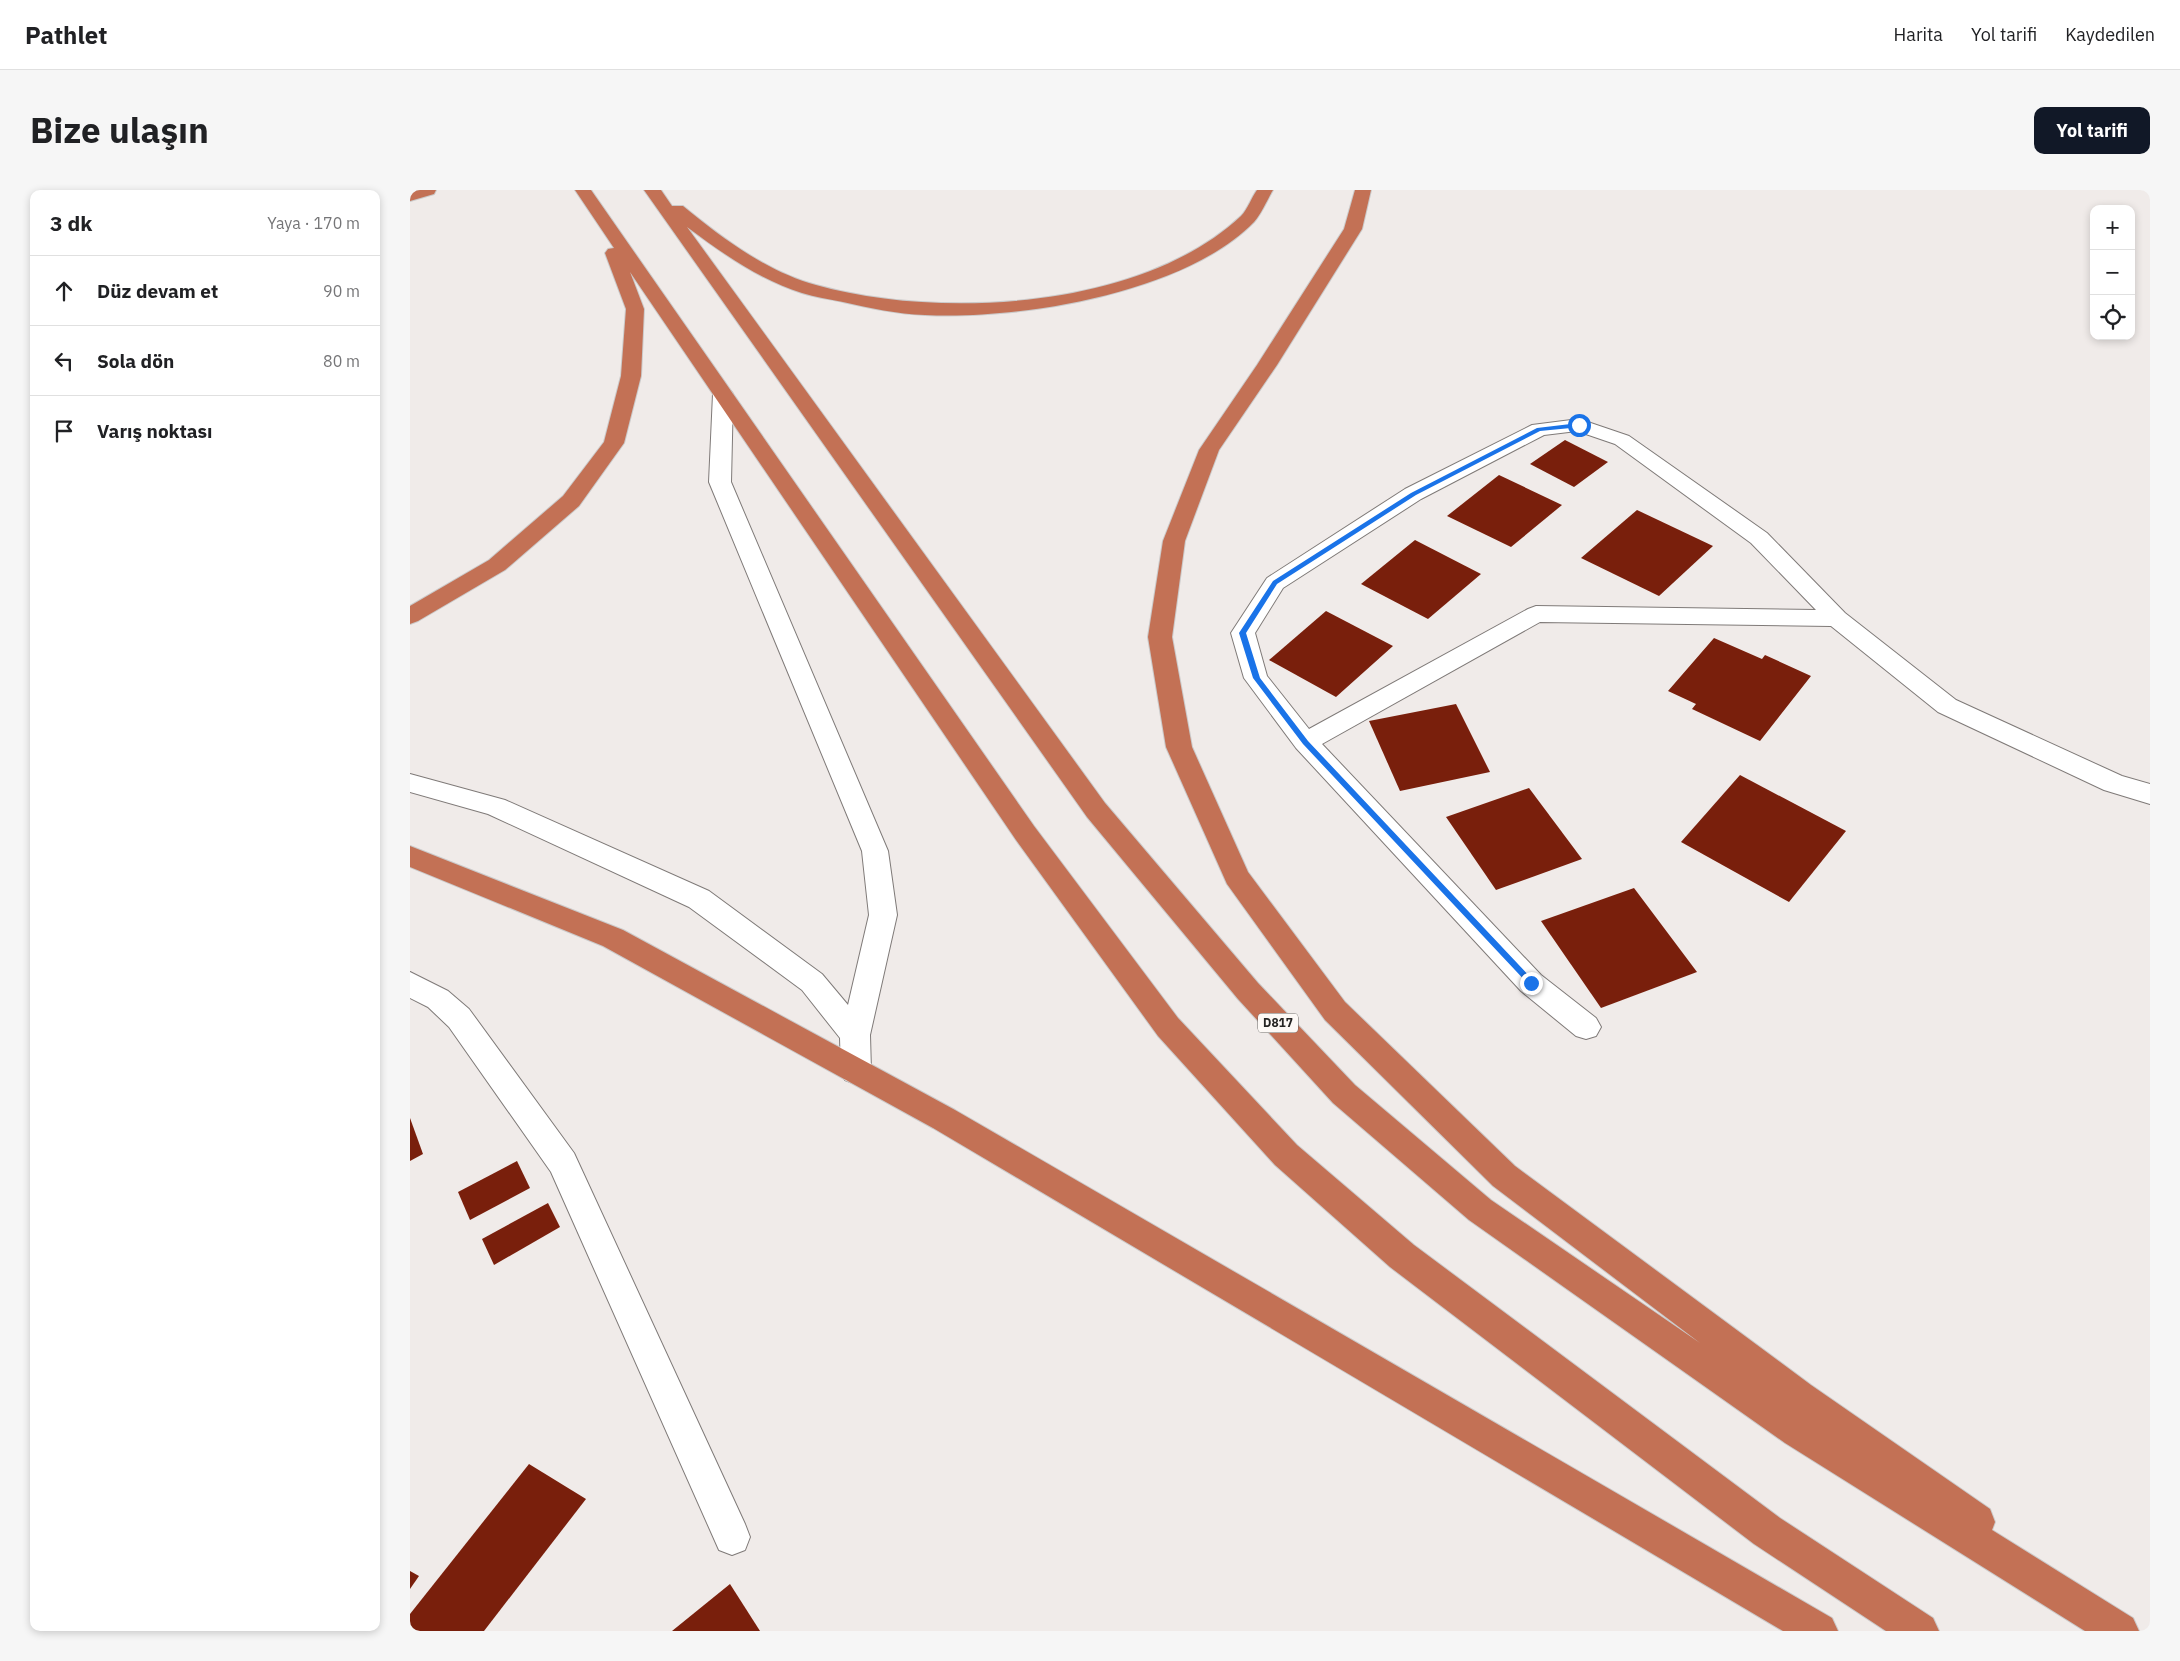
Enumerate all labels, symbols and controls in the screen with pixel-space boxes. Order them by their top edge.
text: Pathlet [25,19,107,51]
text: Harita [1894,23,1943,46]
text: Yol tarifi [1971,23,2037,46]
text: Kaydedilen [2065,23,2155,46]
text: Bize ulaşın [30,107,209,153]
button: Yol tarifi [2034,107,2150,154]
map controls [2090,205,2135,340]
button: + [2090,205,2135,250]
text: 3 dk [50,209,92,237]
text: Yaya · 170 m [267,213,360,233]
button: − [2090,250,2135,295]
icon: ahead [50,277,78,305]
text: Düz devam et [97,279,218,303]
text: 90 m [323,281,360,301]
button: locate [2090,295,2135,340]
icon: left [50,347,78,375]
text: Sola dön [97,349,174,373]
text: 80 m [323,351,360,371]
route start [1568,414,1591,437]
icon: arrive [50,417,78,445]
text: Varış noktası [97,419,212,443]
route end [1520,972,1543,995]
road number: D817 [1258,1014,1298,1032]

